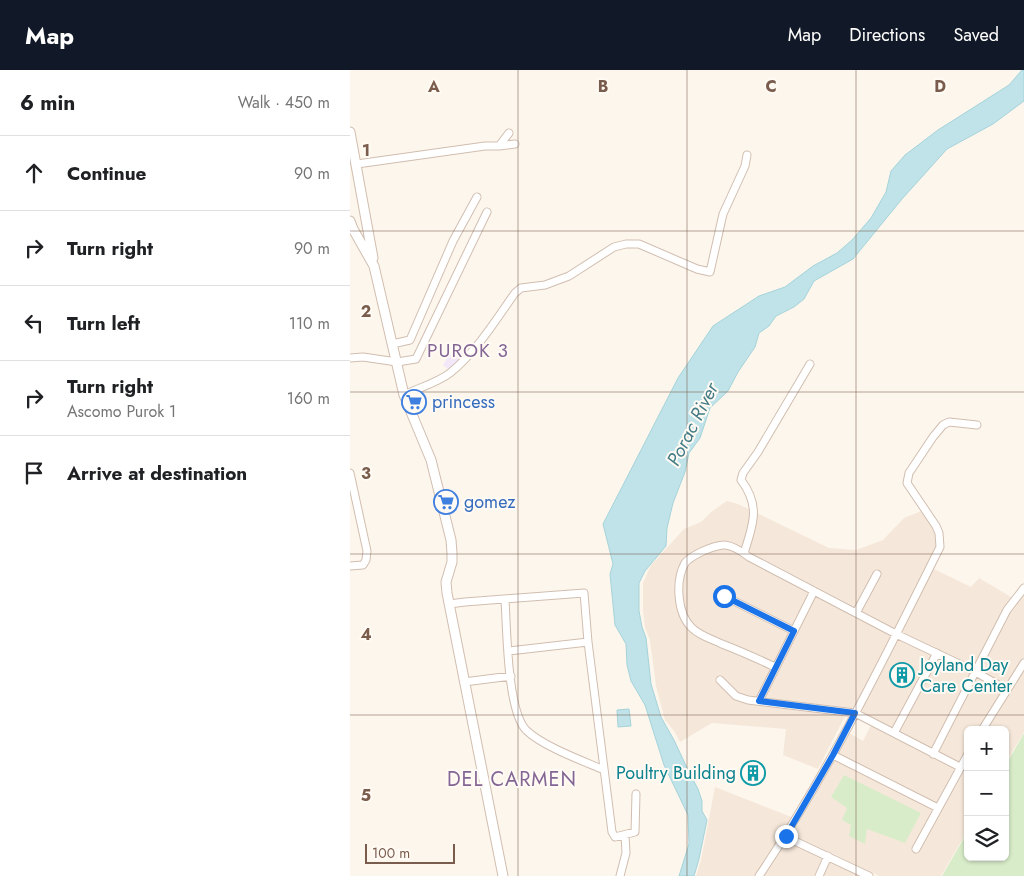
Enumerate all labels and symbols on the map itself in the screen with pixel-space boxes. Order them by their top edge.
text: A [427,75,440,98]
text: B [598,75,608,98]
text: C [765,75,777,98]
text: D [934,75,946,98]
text: 1 [362,139,370,162]
text: 2 [361,300,371,323]
district label: PUROK 3 [427,337,509,364]
water label: Porac River [660,377,726,470]
supermarket icon: princess [401,389,427,415]
place label: princess [432,389,495,415]
text: 3 [361,462,371,485]
supermarket icon: gomez [433,489,459,515]
place label: gomez [464,489,516,515]
route start [713,585,736,608]
text: 4 [360,623,372,646]
place label: Joyland Day Care Center [918,652,1013,699]
building icon: Joyland Day Care Center [889,662,915,688]
place label: Poultry Building [616,760,736,786]
building icon: Poultry Building [740,760,766,786]
district label: DEL CARMEN [447,765,577,794]
text: 5 [361,784,371,807]
route end [775,825,798,848]
scale bar [365,841,455,864]

